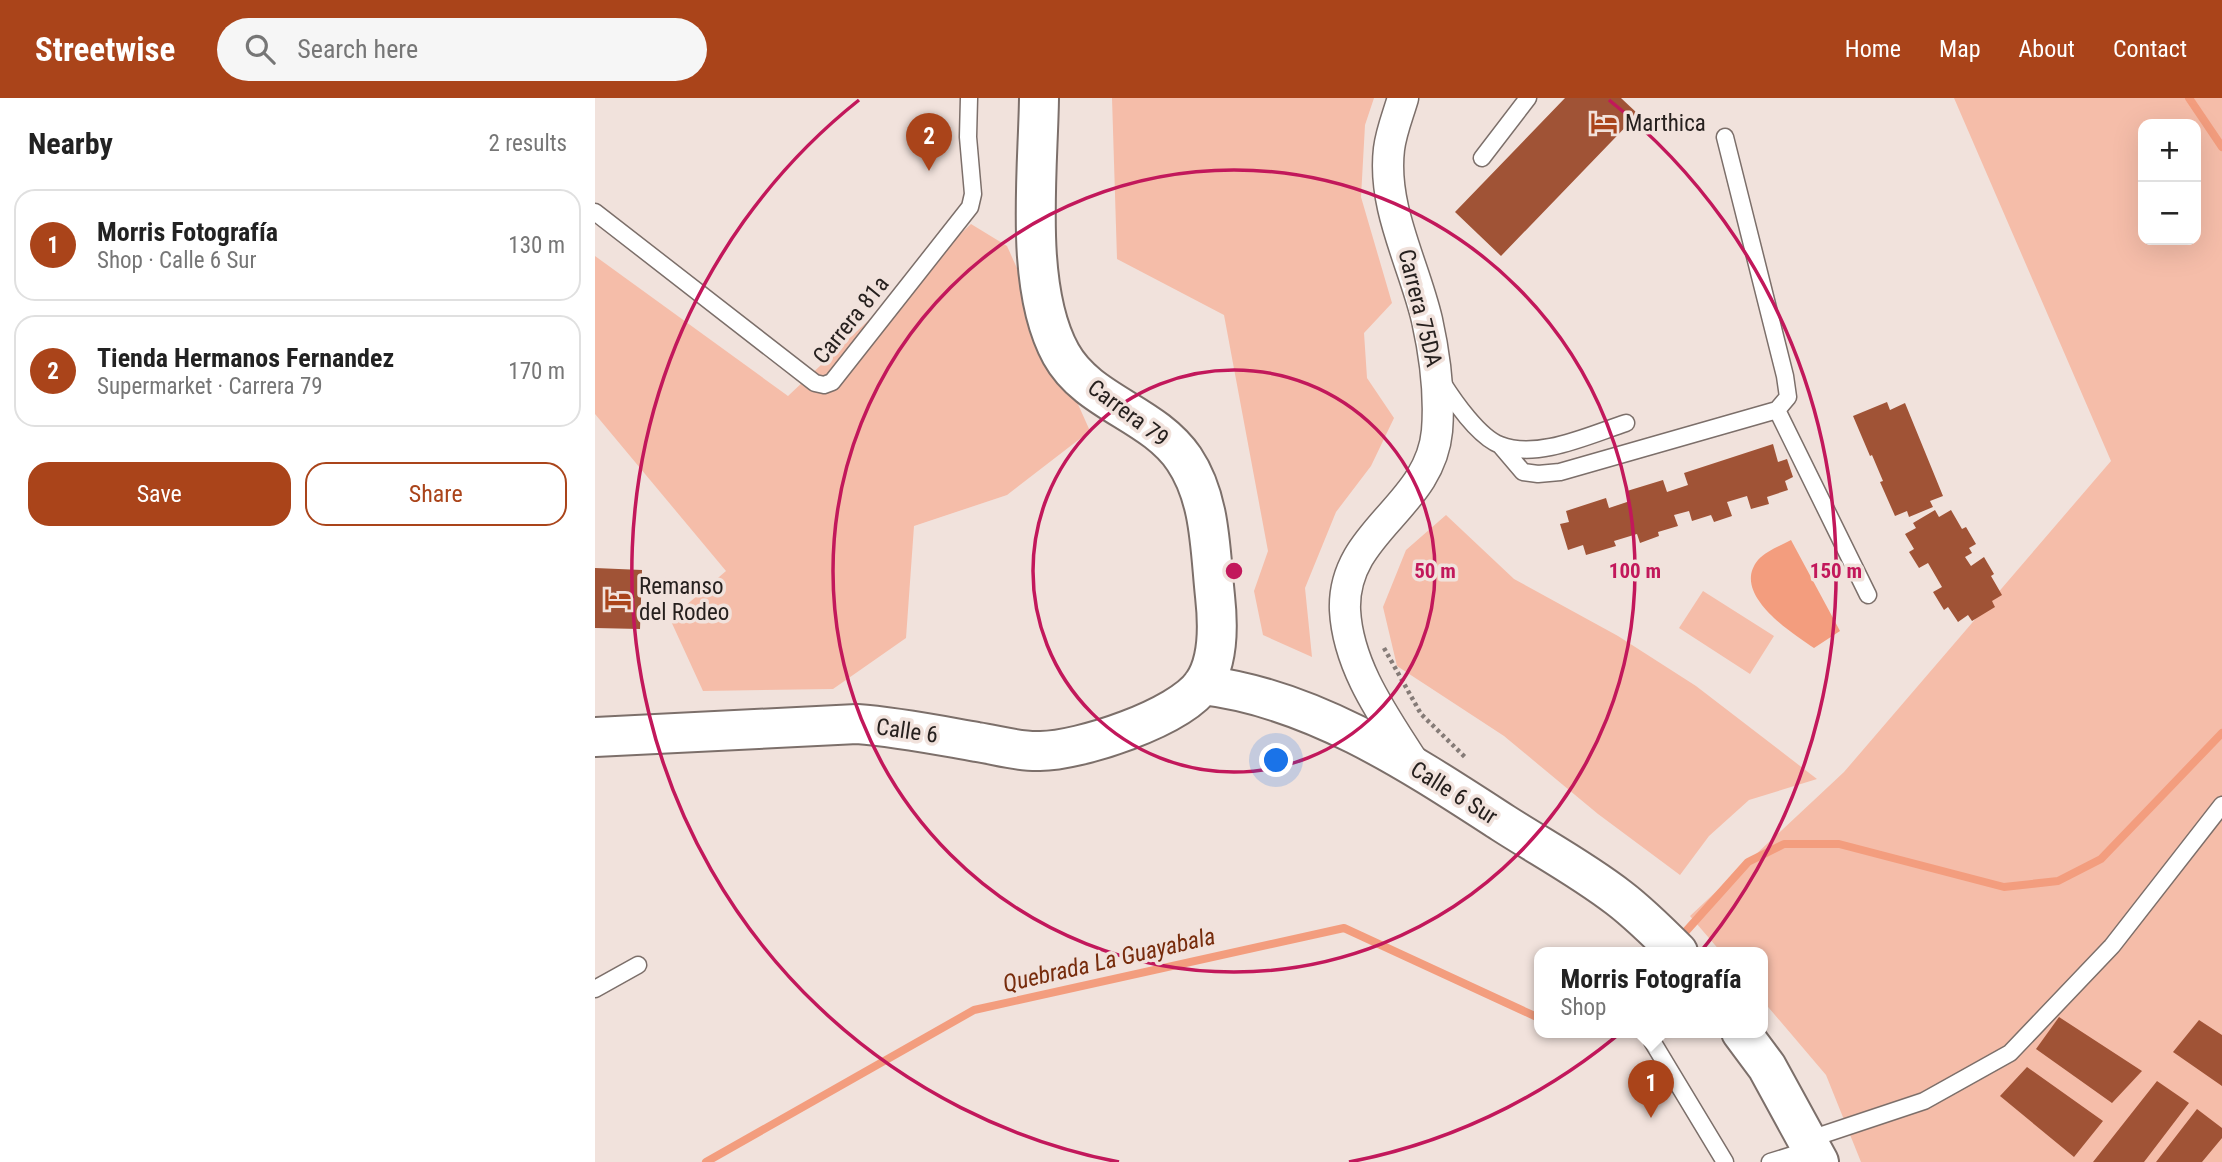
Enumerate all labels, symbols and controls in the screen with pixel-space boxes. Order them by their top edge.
search box [217,18,707,81]
text: Streetwise [35,30,175,69]
icon: search [241,30,279,68]
text: Search here [297,34,418,64]
text: Home [1845,35,1901,63]
text: Map [1939,35,1981,63]
text: About [2019,35,2075,63]
text: Contact [2113,35,2187,63]
hotel icon: Marthica [1589,108,1619,138]
place label: Marthica [1625,110,1706,137]
pin: 2 [906,113,952,171]
map controls [2138,119,2201,245]
button: + [2138,119,2201,182]
text: Nearby [28,126,113,161]
text: 2 results [489,130,567,157]
button: − [2138,182,2201,245]
text: Morris Fotografía [97,217,278,247]
text: 1 [47,232,59,259]
text: 130 m [508,232,565,259]
street label: Carrera 75DA [1392,246,1448,370]
text: Shop · Calle 6 Sur [97,247,256,274]
street label: Carrera 81a [807,271,895,369]
text: Tienda Hermanos Fernandez [97,343,394,373]
text: 2 [47,358,59,385]
text: 170 m [508,358,565,385]
text: Supermarket · Carrera 79 [97,373,323,400]
street label: Carrera 79 [1082,374,1174,452]
button: Save [28,462,291,526]
button: Share [305,462,567,526]
centre of rings [1222,559,1246,583]
text: 50 m [1414,559,1456,583]
text: 100 m [1609,559,1661,583]
text: 150 m [1810,559,1862,583]
place label: Remanso del Rodeo [639,573,729,626]
hotel icon: Remanso del Rodeo [603,584,633,614]
street label: Calle 6 [874,713,940,749]
your location [1259,743,1293,777]
street label: Calle 6 Sur [1406,756,1502,830]
water label: Quebrada La Guayabala [1000,922,1218,998]
popup [1534,947,1768,1038]
text: Morris Fotografía [1561,964,1741,994]
text: Shop [1561,994,1606,1021]
pin: 1 [1628,1060,1674,1118]

